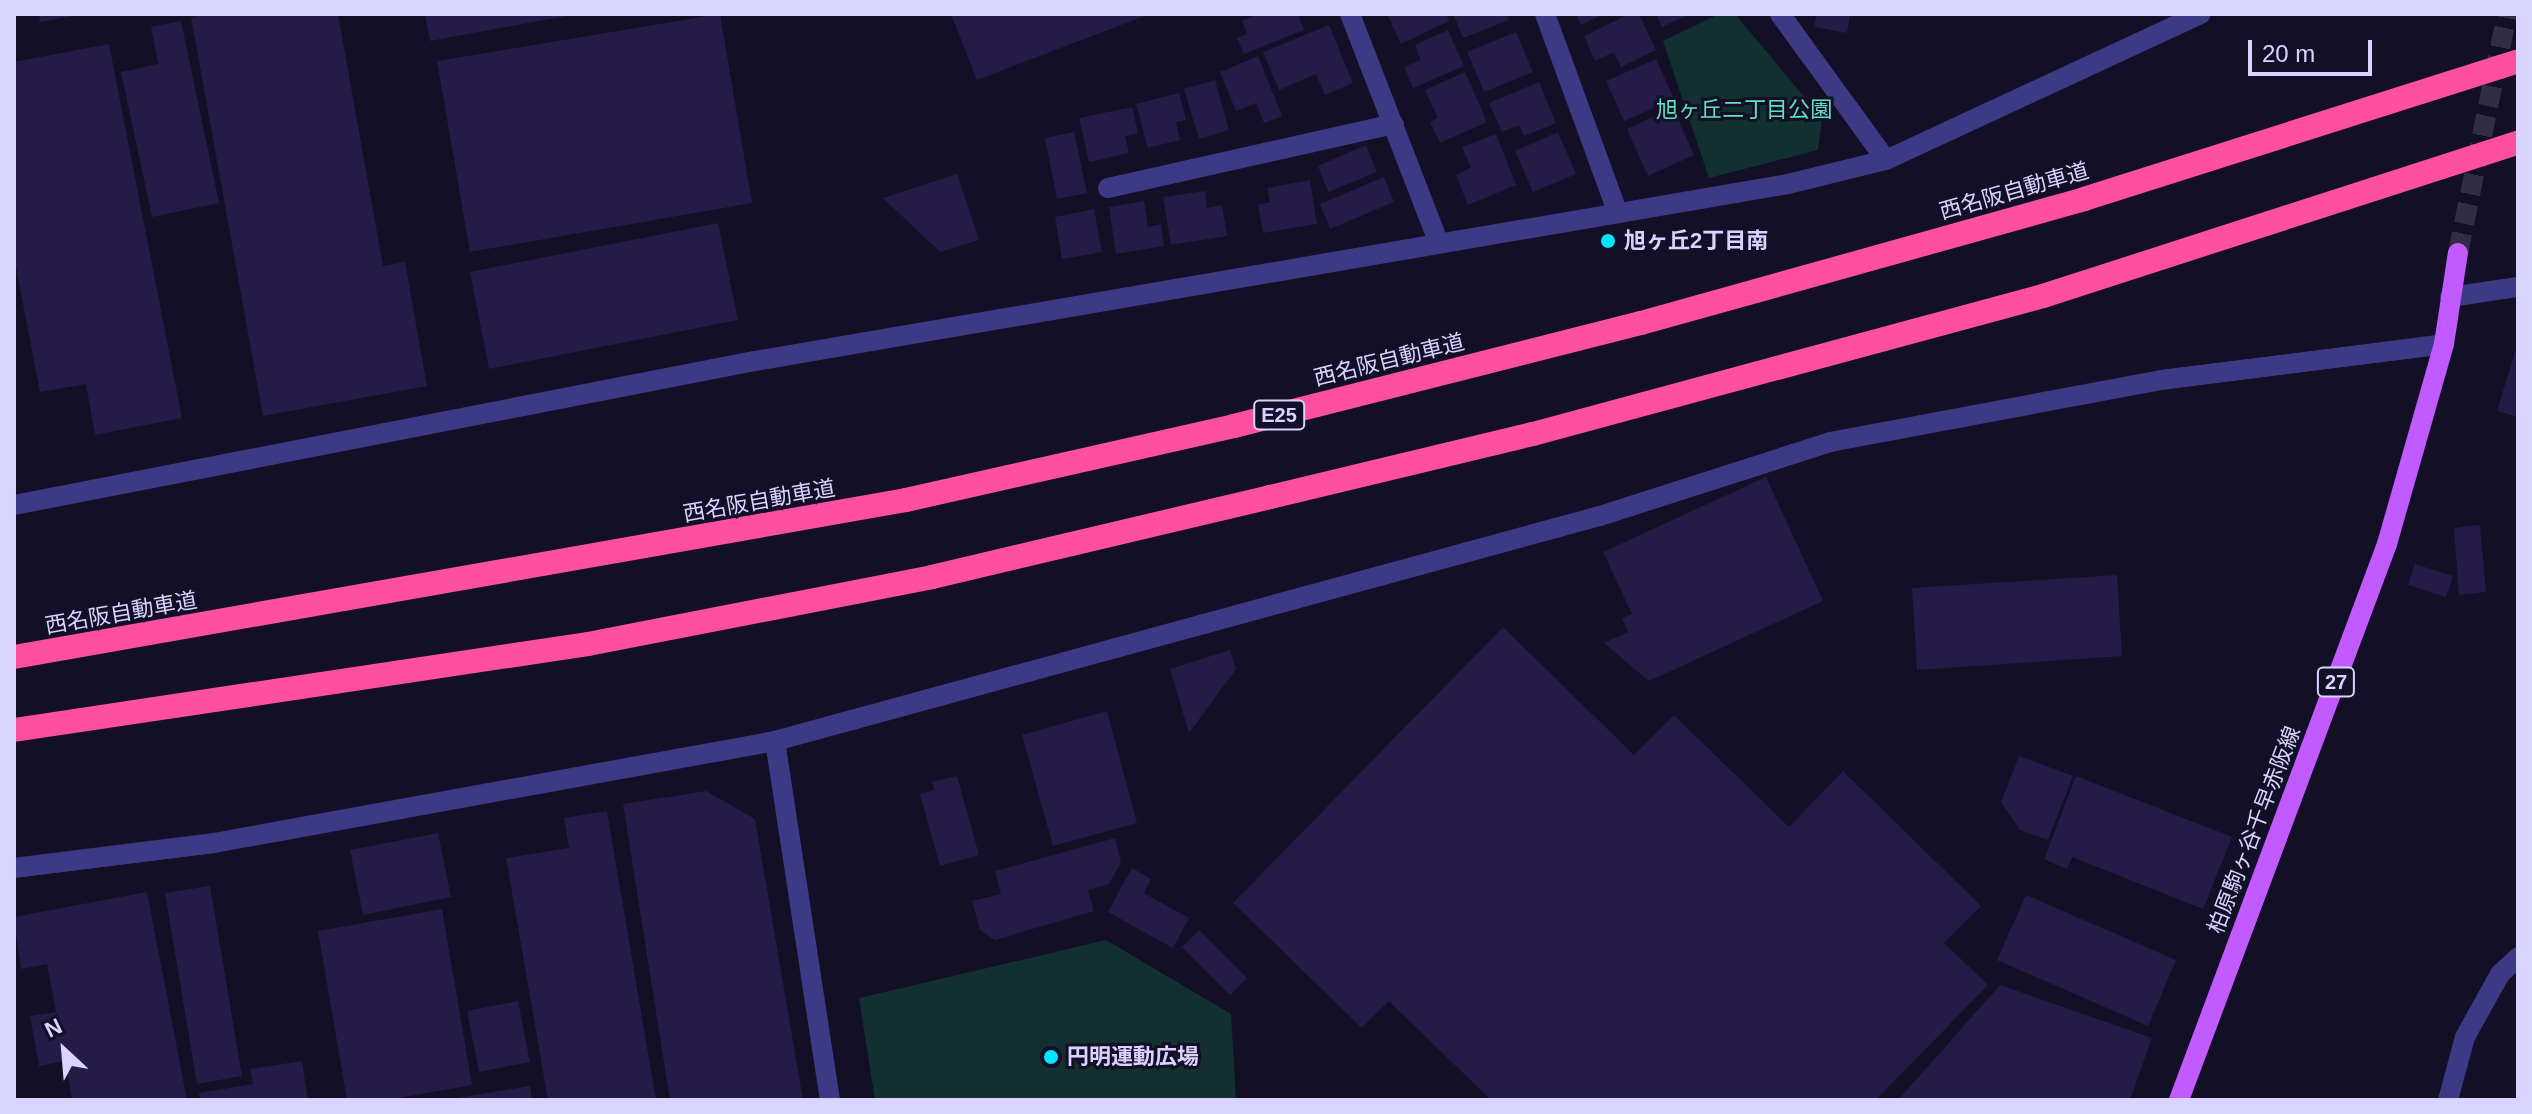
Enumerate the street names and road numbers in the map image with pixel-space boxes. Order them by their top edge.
street label: 西名阪自動車道 [1936,157,2092,225]
street label: 西名阪自動車道 [1311,329,1467,391]
road number: E25 [1253,399,1305,431]
street label: 西名阪自動車道 [681,475,837,527]
street label: 西名阪自動車道 [43,587,199,639]
road number: 27 [2316,666,2356,698]
street label: 柏原駒ヶ谷千早赤阪線 [2202,723,2306,937]

